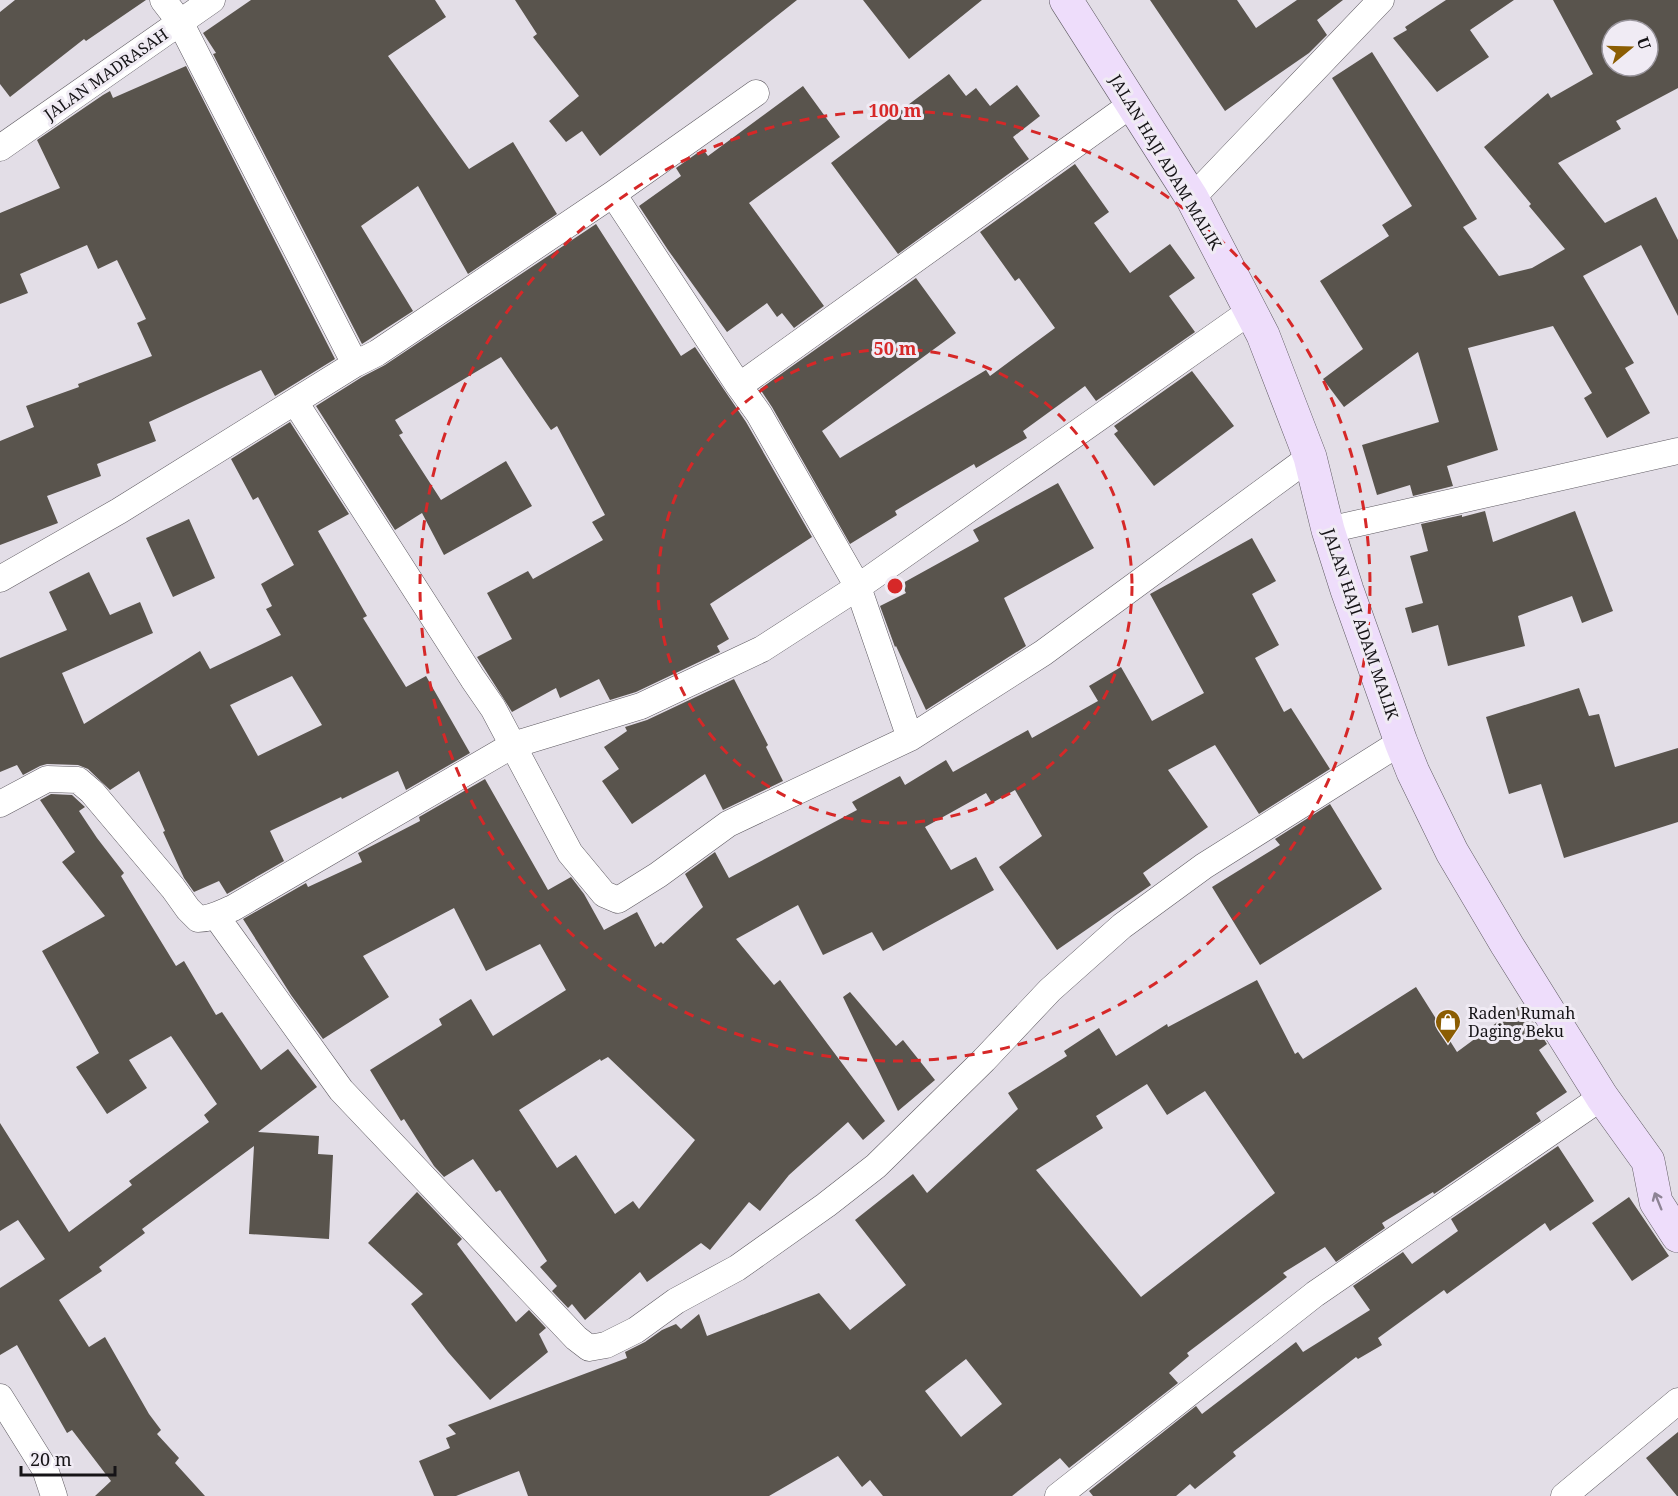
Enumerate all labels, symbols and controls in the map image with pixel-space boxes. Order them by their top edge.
north arrow [1600,18,1660,78]
street label: JALAN MADRASAH [39,23,173,126]
text: U [1632,34,1657,52]
street label: JALAN HAJI ADAM MALIK [1104,69,1228,254]
text: 100 m [869,98,922,122]
text: 50 m [874,336,917,360]
street label: JALAN HAJI ADAM MALIK [1318,525,1404,723]
centre of rings [885,576,905,596]
place label: Raden Rumah Daging Beku [1468,1002,1575,1042]
shop icon: Raden Rumah Daging Beku [1433,1007,1463,1045]
one-way arrow [1651,1192,1662,1210]
scale bar [21,1439,116,1477]
text: 20 m [30,1447,72,1471]

